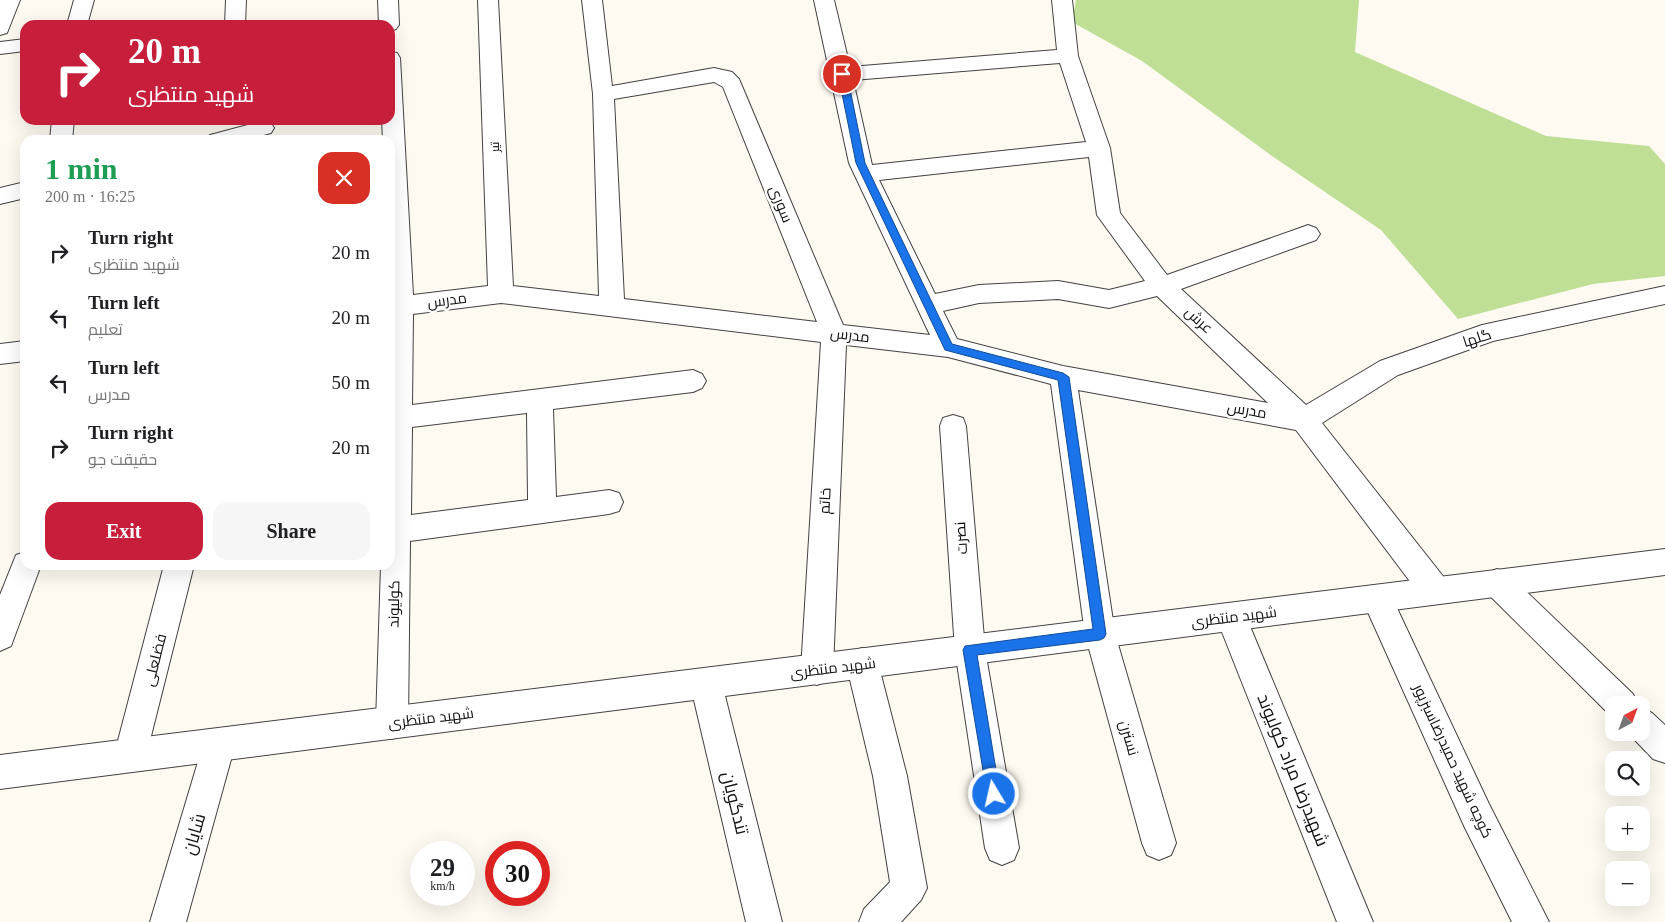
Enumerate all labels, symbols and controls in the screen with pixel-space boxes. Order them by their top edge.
text: 20 m [128,32,201,71]
icon: right [45,40,110,105]
pin [821,53,863,95]
icon: arrive [828,60,856,88]
text: شهید منتظری [128,82,254,107]
street label: تیر [488,141,502,154]
text: 1 min [45,152,118,185]
button: close [318,152,370,204]
street label: سوری [765,183,796,226]
text: 200 m · 16:25 [45,188,135,205]
text: Turn right [88,227,173,248]
icon: right [45,239,73,267]
text: 20 m [331,242,370,263]
text: شهید منتظری [88,256,180,273]
street label: مدرس [426,290,468,312]
text: Turn left [88,292,160,313]
street label: عرش [1181,303,1216,338]
icon: left [45,304,73,332]
text: 20 m [331,307,370,328]
text: تعلیم [88,321,123,338]
street label: مدرس [829,325,871,347]
street label: گلها [1461,326,1494,352]
text: Turn left [88,357,160,378]
icon: left [45,369,73,397]
text: 50 m [331,372,370,393]
text: مدرس [88,386,130,403]
street label: مدرس [1226,399,1268,423]
text: Turn right [88,422,173,443]
icon: right [45,434,73,462]
text: 20 m [331,437,370,458]
text: حقیقت جو [88,451,157,468]
street label: خاتم [816,487,836,515]
button: Exit [45,502,203,560]
button: Share [213,502,370,560]
street label: نصرت [952,521,971,555]
street label: کولیوند [386,580,403,628]
street label: شهید منتظری [1190,604,1278,632]
street label: فضلعلی [141,632,171,689]
street label: شهید منتظری [789,655,877,683]
street label: کوچه شهید حمیدرضاسبزپور [1408,681,1496,841]
street label: شهیدرضا مراد کولیوند [1252,691,1333,850]
north arrow [1605,696,1650,741]
map controls [1605,696,1650,906]
street label: شهید منتظری [387,705,475,733]
street label: نسترن [1114,719,1142,758]
button: search [1605,751,1650,796]
position arrow [967,767,1019,819]
street label: تندگویان [717,769,753,837]
button: + [1605,806,1650,851]
street label: شایان [179,811,210,857]
speed limit sign: 30 [485,841,550,906]
text: 29 [430,854,455,881]
button: − [1605,861,1650,906]
text: km/h [430,879,455,893]

